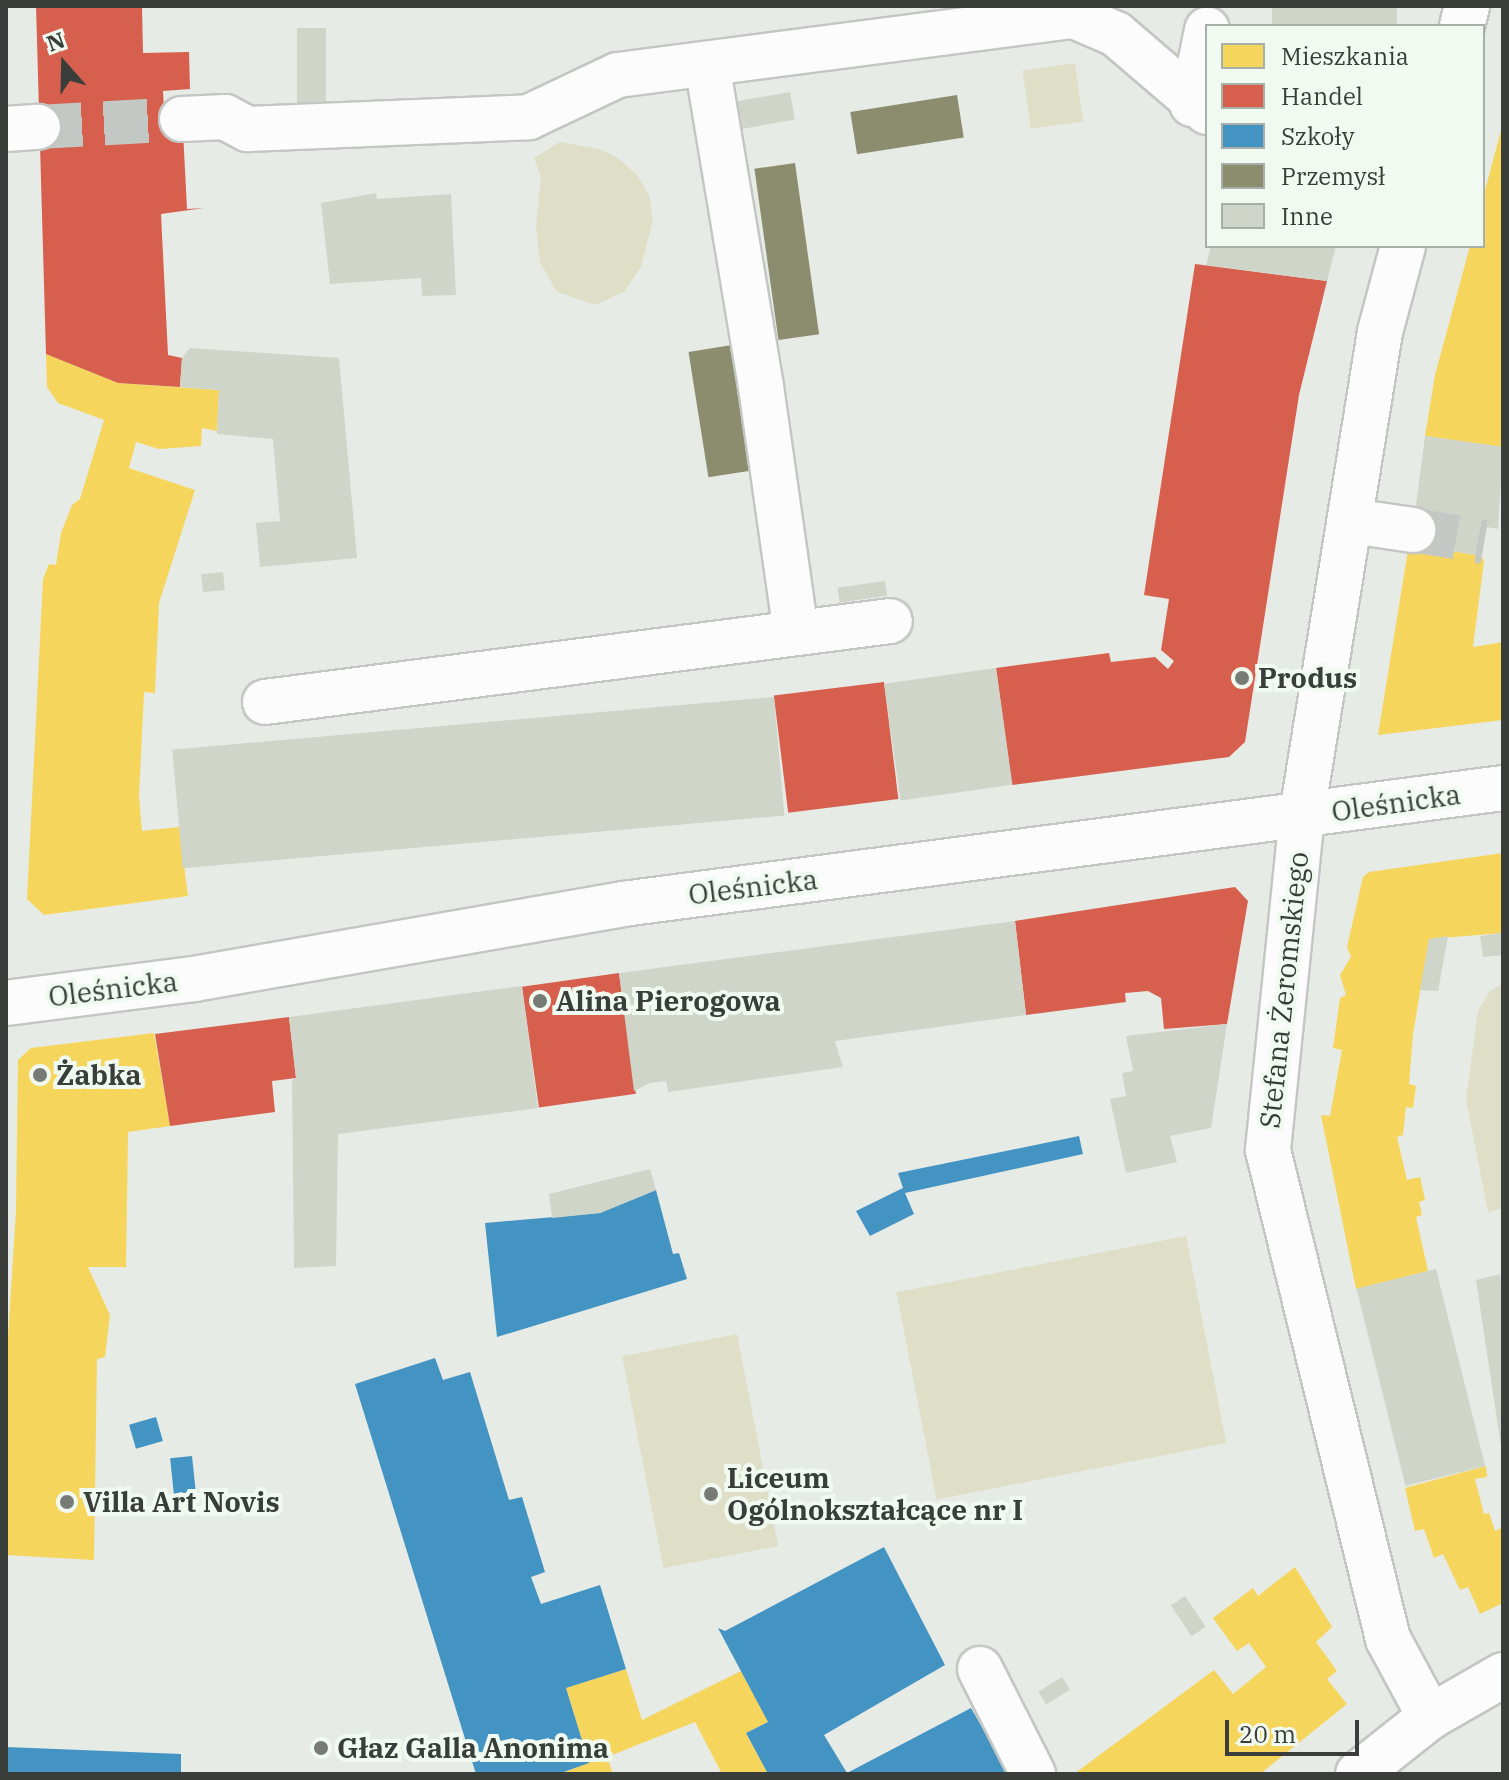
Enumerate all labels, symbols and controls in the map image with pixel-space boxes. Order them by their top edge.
north arrow [24,24,104,104]
text: N [42,24,69,58]
legend [1205,24,1485,248]
text: Mieszkania [1281,40,1409,72]
text: Handel [1281,80,1363,112]
text: Szkoły [1281,120,1354,152]
text: Przemysł [1281,160,1386,192]
text: Inne [1281,200,1333,232]
place label: Produs [1258,661,1357,695]
marker: Produs [1233,669,1251,687]
street label: Oleśnicka [1329,777,1463,829]
street label: Stefana Żeromskiego [1253,850,1315,1130]
street label: Oleśnicka [686,862,820,912]
street label: Oleśnicka [46,964,180,1014]
place label: Alina Pierogowa [556,984,781,1018]
marker: Alina Pierogowa [531,992,549,1010]
place label: Żabka [56,1058,141,1092]
marker: Żabka [31,1066,49,1084]
place label: Liceum Ogólnokształcące nr I [727,1461,1023,1527]
place label: Villa Art Novis [83,1485,280,1519]
marker: Liceum Ogólnokształcące nr I [702,1485,720,1503]
marker: Villa Art Novis [58,1493,76,1511]
scale bar [1229,1704,1363,1754]
text: 20 m [1239,1718,1296,1750]
place label: Głaz Galla Anonima [337,1731,609,1765]
marker: Głaz Galla Anonima [312,1739,330,1757]

